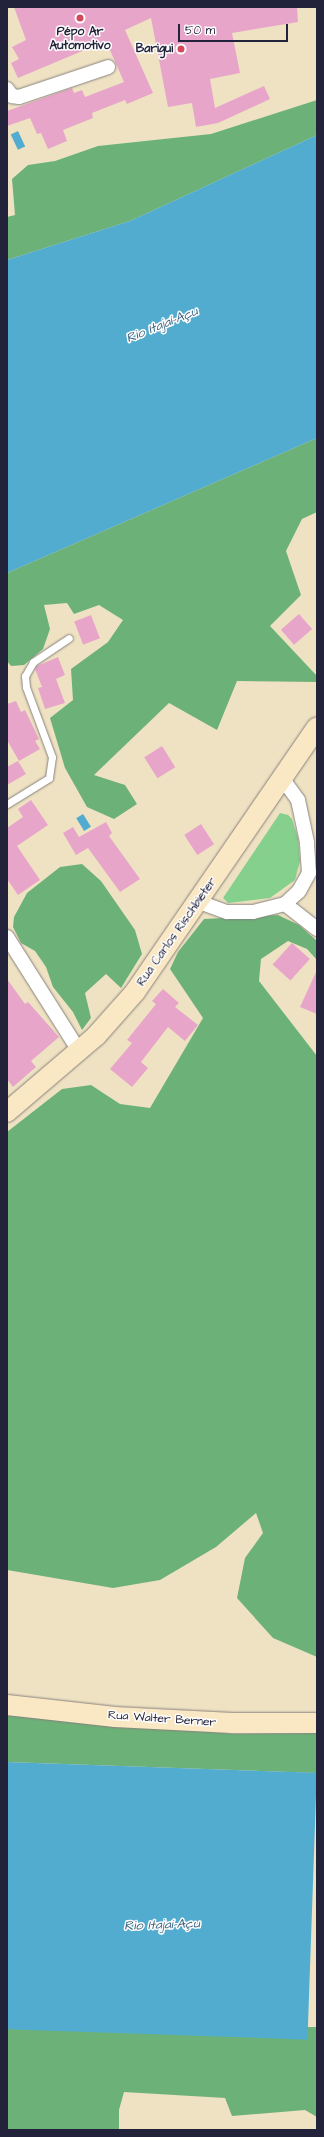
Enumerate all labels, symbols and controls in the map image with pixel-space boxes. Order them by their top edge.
marker: Pépo Ar Automotivo [75,13,85,23]
scale bar [180,16,290,42]
text: 50 m [185,22,215,39]
place label: Pépo Ar Automotivo [49,25,111,53]
place label: Barigui [136,42,173,56]
marker: Barigui [176,44,186,54]
water label: Rio Itajaí-Açu [124,304,200,346]
street label: Rua Carlos Rischbieter [134,875,220,989]
street label: Rua Walter Berner [107,1708,217,1730]
water label: Rio Itajaí-Açu [124,1916,200,1934]

